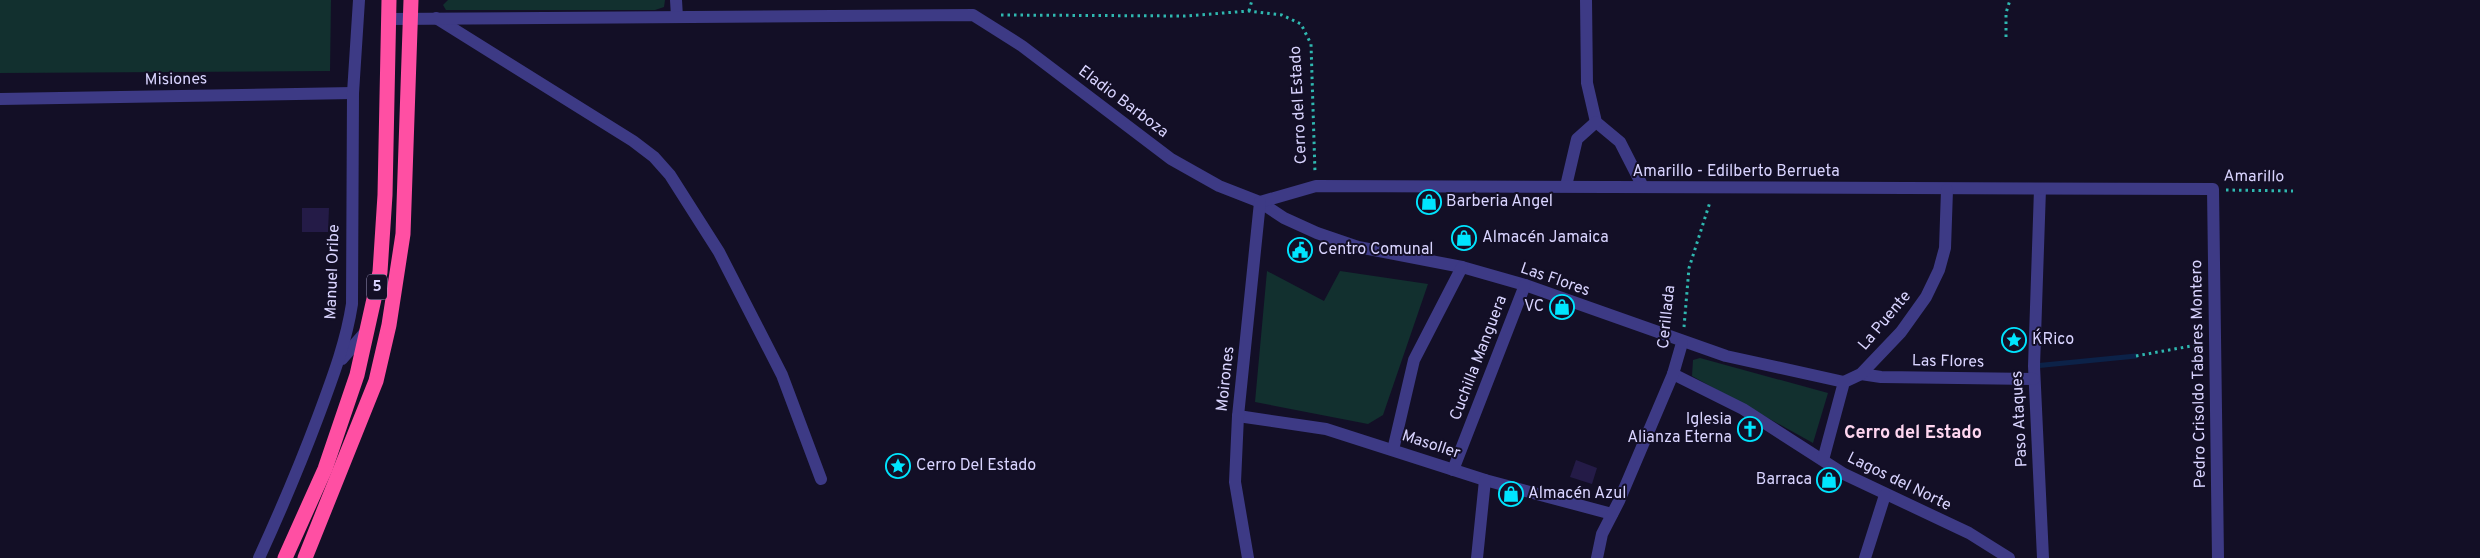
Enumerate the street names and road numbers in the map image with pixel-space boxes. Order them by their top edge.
street label: Cerro del Estado [1286,45,1312,165]
street label: Eladio Barboza [1074,61,1172,143]
street label: Misiones [145,69,207,91]
street label: Amarillo - Edilberto Berrueta [1632,162,1840,182]
street label: Amarillo [2224,166,2285,188]
street label: Manuel Oribe [321,224,345,320]
street label: Las Flores [1517,259,1593,301]
street label: Pedro Crisoldo Tabares Montero [2187,259,2211,488]
road number: 5 [367,274,387,300]
street label: Cerillada [1654,284,1680,350]
street label: La Puente [1854,287,1916,355]
street label: Cuchilla Manguera [1446,293,1512,423]
street label: Moirones [1213,345,1239,413]
street label: Las Flores [1912,351,1984,373]
street label: Paso Ataques [2007,370,2033,468]
street label: Masoller [1399,426,1463,464]
street label: Lagos del Norte [1844,448,1954,516]

